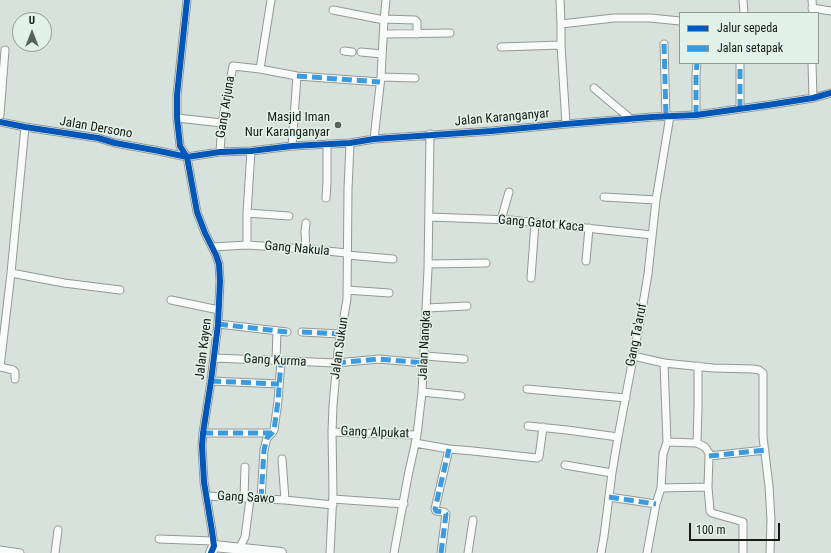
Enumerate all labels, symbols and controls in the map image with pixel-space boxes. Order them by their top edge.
north arrow [12,12,52,52]
legend [679,12,819,64]
text: U [29,14,35,27]
text: Jalur sepeda [717,21,778,35]
text: Jalan setapak [717,41,783,55]
street label: Gang Arjuna [213,75,239,139]
street label: Jalan Karanganyar [454,106,550,130]
place label: Masjid Iman Nur Karanganyar [245,110,330,141]
street label: Jalan Dersono [58,114,134,142]
marker: Masjid Iman Nur Karanganyar [333,120,343,130]
street label: Gang Gatot Kaca [497,212,585,236]
street label: Gang Nakula [264,238,330,260]
street label: Gang Ta'aruf [623,302,651,368]
street label: Jalan Nangka [415,310,435,380]
street label: Jalan Sukun [328,316,352,380]
street label: Jalan Kayen [192,317,216,381]
street label: Gang Kurma [243,352,307,370]
street label: Gang Alpukat [340,424,410,442]
street label: Gang Sawo [217,489,275,507]
scale bar [691,515,782,541]
text: 100 m [696,523,726,537]

